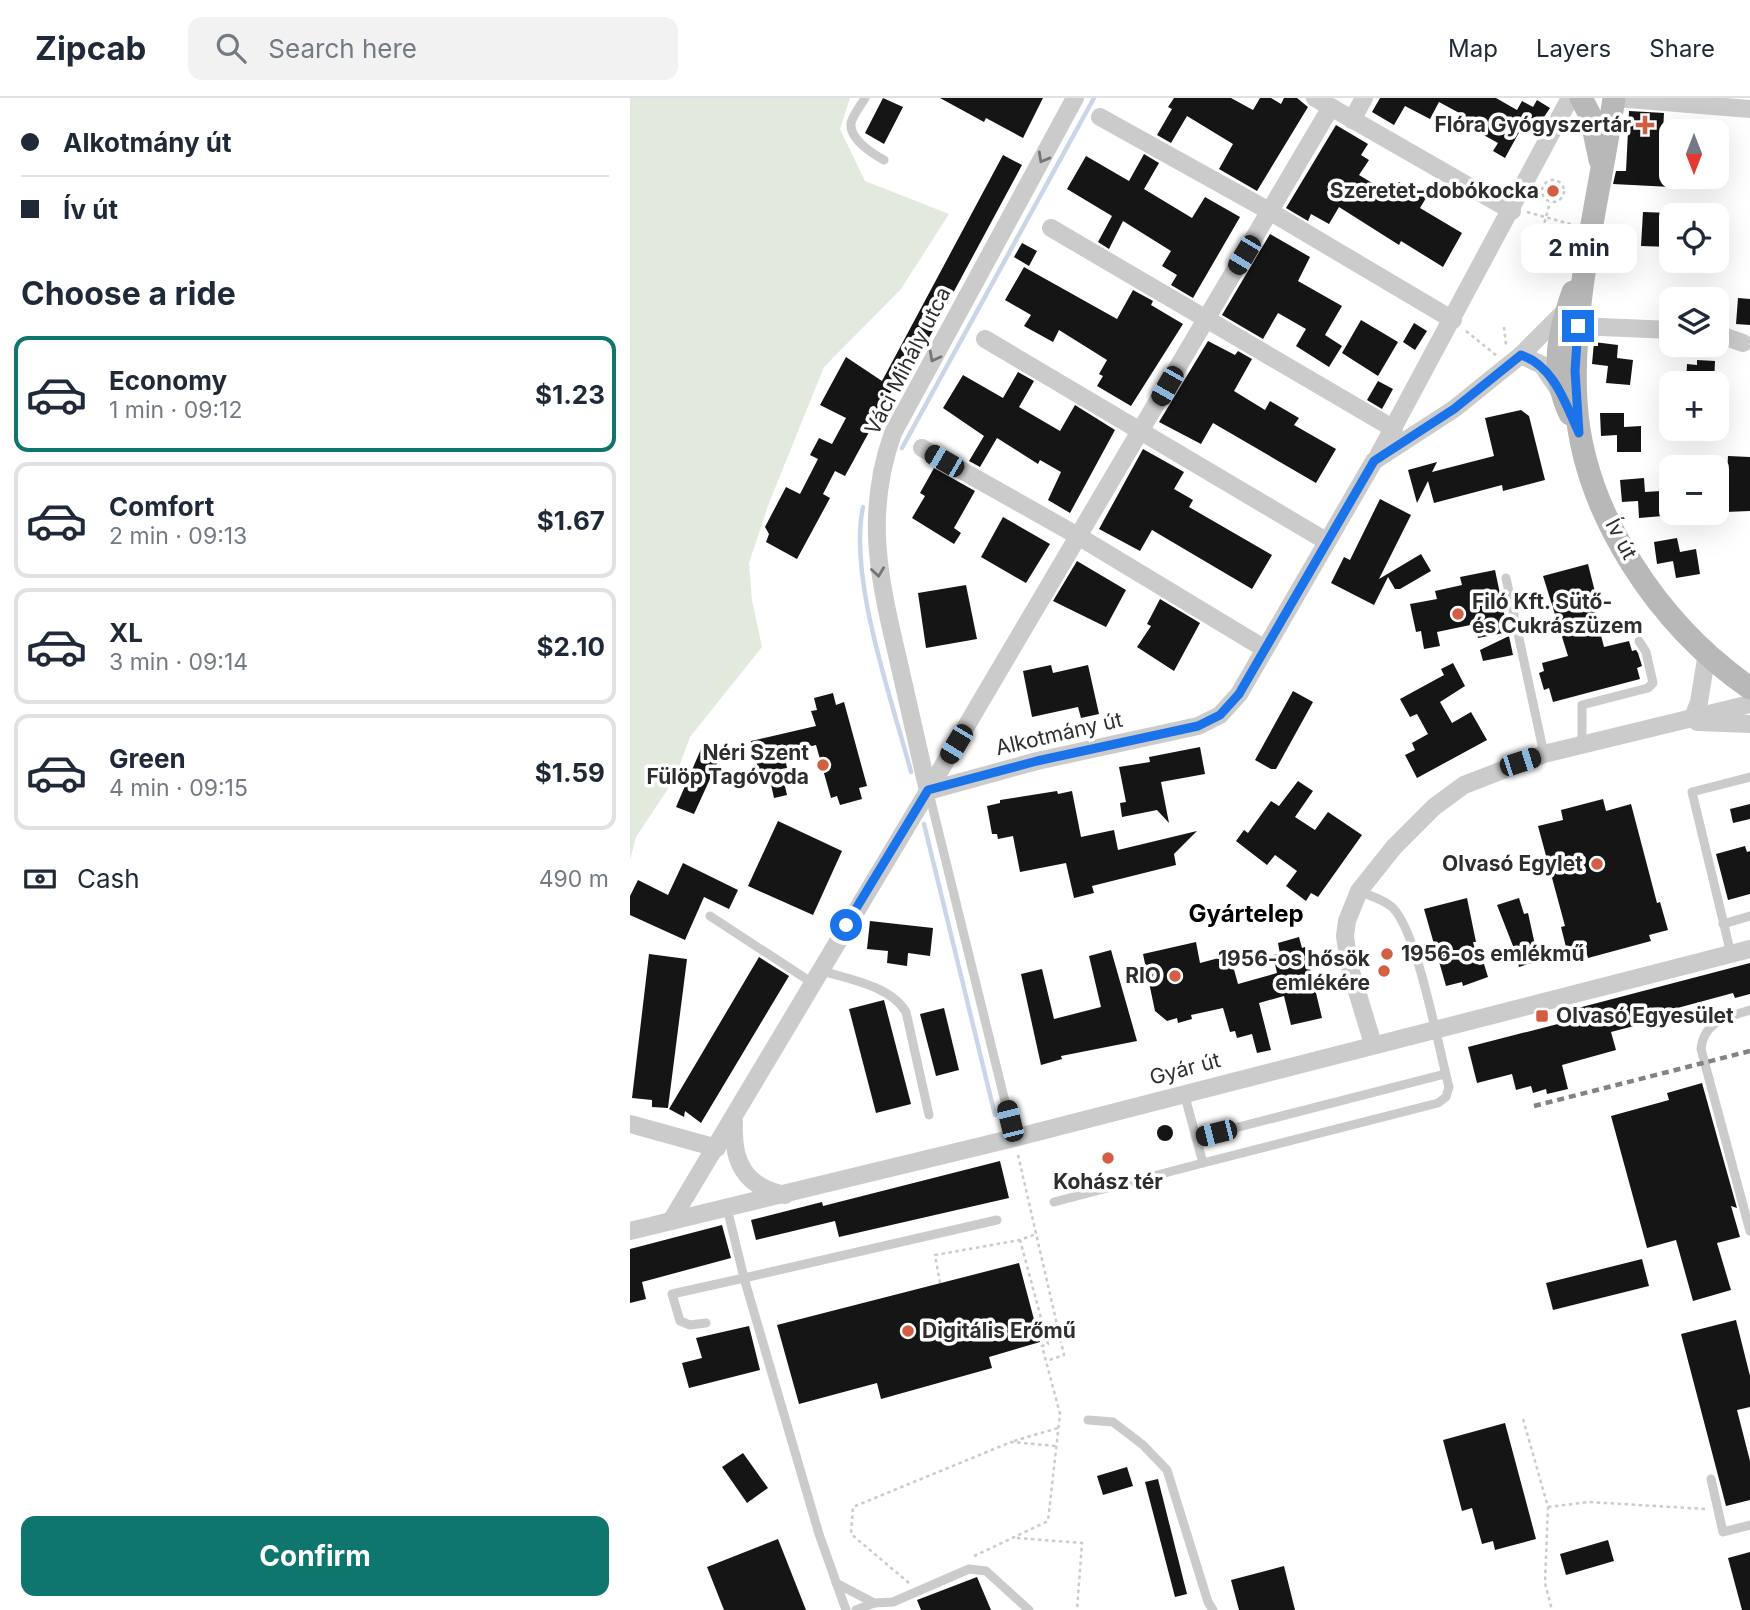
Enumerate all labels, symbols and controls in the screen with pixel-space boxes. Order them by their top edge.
search box [188,17,678,80]
text: Zipcab [35,28,146,68]
icon: search [212,29,250,67]
text: Search here [268,33,417,64]
text: Map [1448,34,1498,63]
text: Layers [1536,34,1611,63]
text: Share [1649,34,1715,63]
place label: Flóra Gyógyszertár [1434,112,1631,137]
marker: Flóra Gyógyszertár [1637,117,1653,133]
north arrow [1659,119,1729,189]
map controls [1659,119,1729,525]
text: Alkotmány út [63,127,232,158]
one-way arrow [1037,151,1051,163]
place label: Szeretet-dobókocka [1330,178,1539,203]
marker: Szeretet-dobókocka [1545,183,1561,199]
text: Ív út [63,194,118,225]
button: locate [1659,203,1729,273]
callout: 2 min [1520,224,1636,274]
car [1225,232,1264,278]
text: 2 min [1548,234,1610,262]
text: Choose a ride [21,274,236,313]
street label: Váci Mihály utca [860,283,956,439]
button: layers [1659,287,1729,357]
route end [1562,310,1594,342]
one-way arrow [928,350,942,363]
icon: car [25,363,88,426]
car [1148,363,1187,409]
text: Economy [109,365,227,396]
button: + [1659,371,1729,441]
text: $1.23 [535,379,605,410]
text: 1 min · 09:12 [109,396,242,424]
car [921,441,968,481]
button: − [1659,455,1729,525]
icon: car [25,489,88,552]
text: Comfort [109,491,214,522]
text: $1.67 [537,505,605,536]
street label: Ív út [1600,514,1643,564]
text: 2 min · 09:13 [109,522,247,550]
one-way arrow [871,566,886,578]
place label: Filó Kft. Sütő- és Cukrászüzem [1472,589,1643,638]
marker: Filó Kft. Sütő- és Cukrászüzem [1450,606,1466,622]
icon: car [25,615,88,678]
text: XL [109,617,143,648]
text: $2.10 [537,631,605,662]
text: 3 min · 09:14 [109,648,248,676]
street label: Alkotmány út [993,707,1125,760]
car [937,721,976,767]
place label: Néri Szent Fülöp Tagóvoda [647,740,809,789]
icon: car [25,741,88,804]
text: Green [109,743,186,774]
car [1497,746,1544,778]
text: $1.59 [535,757,605,788]
marker: Néri Szent Fülöp Tagóvoda [815,757,831,773]
text: 4 min · 09:15 [109,774,248,802]
place label: Olvasó Egylet [1442,851,1583,876]
marker: Olvasó Egylet [1589,856,1605,872]
icon: cash [21,860,59,898]
text: Cash [77,863,140,894]
text: 490 m [539,865,609,893]
district label: Gyártelep [1188,899,1304,928]
route start [830,909,862,941]
place label: 1956-os emlékmű [1401,941,1584,966]
place label: 1956-os hősök emlékére [1218,946,1371,995]
marker: 1956-os emlékmű [1379,946,1395,962]
place label: RIO [1125,963,1161,988]
marker: 1956-os hősök emlékére [1376,963,1392,979]
marker: RIO [1167,968,1183,984]
place label: Olvasó Egyesület [1556,1003,1734,1028]
marker: Olvasó Egyesület [1534,1008,1550,1024]
street label: Gyár út [1147,1047,1223,1090]
car [995,1098,1026,1144]
car [1194,1118,1239,1148]
marker: Kohász tér [1100,1150,1116,1166]
place label: Kohász tér [1053,1169,1163,1194]
place label: Digitális Erőmű [922,1318,1076,1343]
marker: Digitális Erőmű [900,1323,916,1339]
button: Confirm [21,1516,609,1596]

